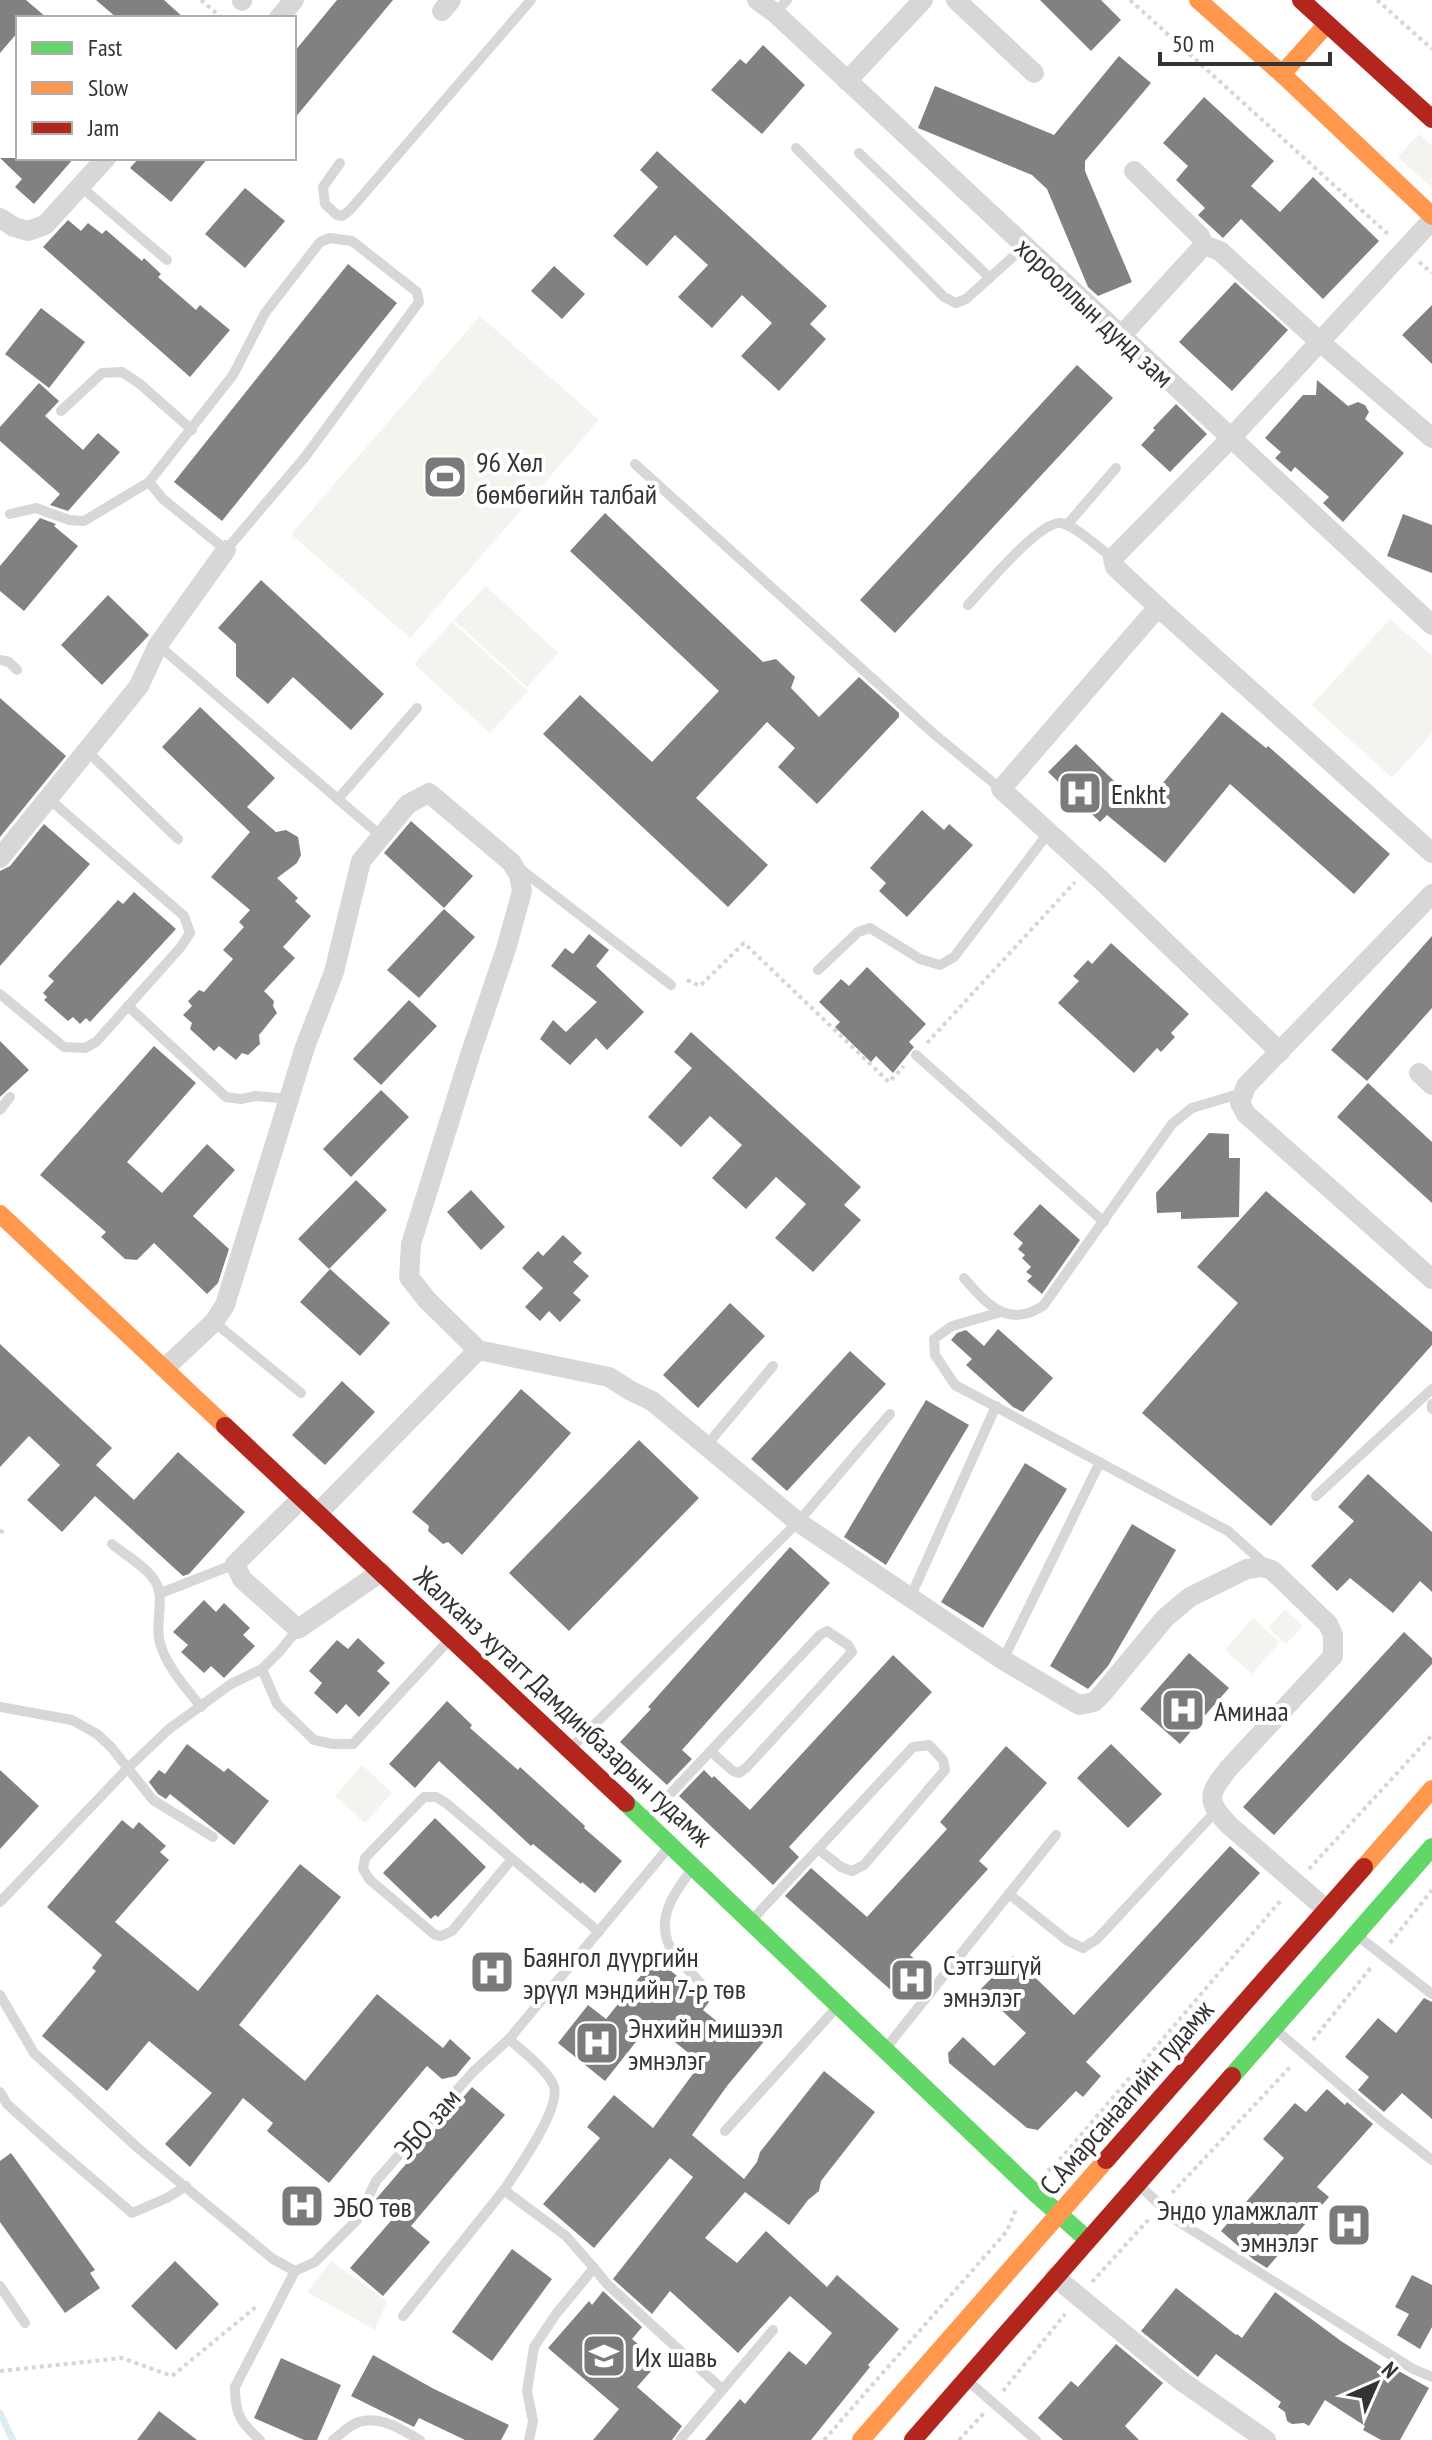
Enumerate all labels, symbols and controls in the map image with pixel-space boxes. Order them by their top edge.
legend [16,16,296,160]
scale bar [1160,16,1330,66]
text: 50 m [1172,28,1214,59]
text: Fast [88,32,123,63]
text: Slow [88,72,129,103]
text: Jam [87,112,119,143]
street label: хорооллын дунд зам [1008,229,1182,395]
place label: 96 Хөл бөмбөгийн талбай [476,443,657,512]
sports icon: 96 Хөл бөмбөгийн талбай [421,453,469,501]
hospital icon: Enkht [1056,769,1104,817]
place label: Enkht [1111,775,1166,812]
street label: Жалханз хутагт Дамдинбазарын гудамж [406,1557,722,1855]
hospital icon: Аминаа [1159,1686,1207,1734]
place label: Аминаа [1214,1692,1289,1729]
place label: Баянгол дүүргийн эрүүл мэндийн 7-р төв [523,1938,746,2007]
place label: Сэтгэшгүй эмнэлэг [943,1946,1042,2015]
hospital icon: Баянгол дүүргийн эрүүл мэндийн 7-р төв [468,1948,516,1996]
hospital icon: Сэтгэшгүй эмнэлэг [888,1956,936,2004]
street label: С.Амарсанаагийн гудамж [1031,1991,1222,2202]
place label: Энхийн мишээл эмнэлэг [628,2009,783,2078]
hospital icon: Энхийн мишээл эмнэлэг [573,2019,621,2067]
street label: ЭБО зам [386,2080,468,2166]
hospital icon: ЭБО төв [278,2182,326,2230]
place label: ЭБО төв [333,2188,412,2225]
place label: Эндо уламжлалт эмнэлэг [1157,2191,1319,2260]
hospital icon: Эндо уламжлалт эмнэлэг [1325,2201,1373,2249]
school or university icon: Их шавь [580,2332,628,2380]
place label: Их шавь [635,2338,717,2375]
north arrow [1336,2344,1416,2424]
text: N [1376,2356,1404,2384]

